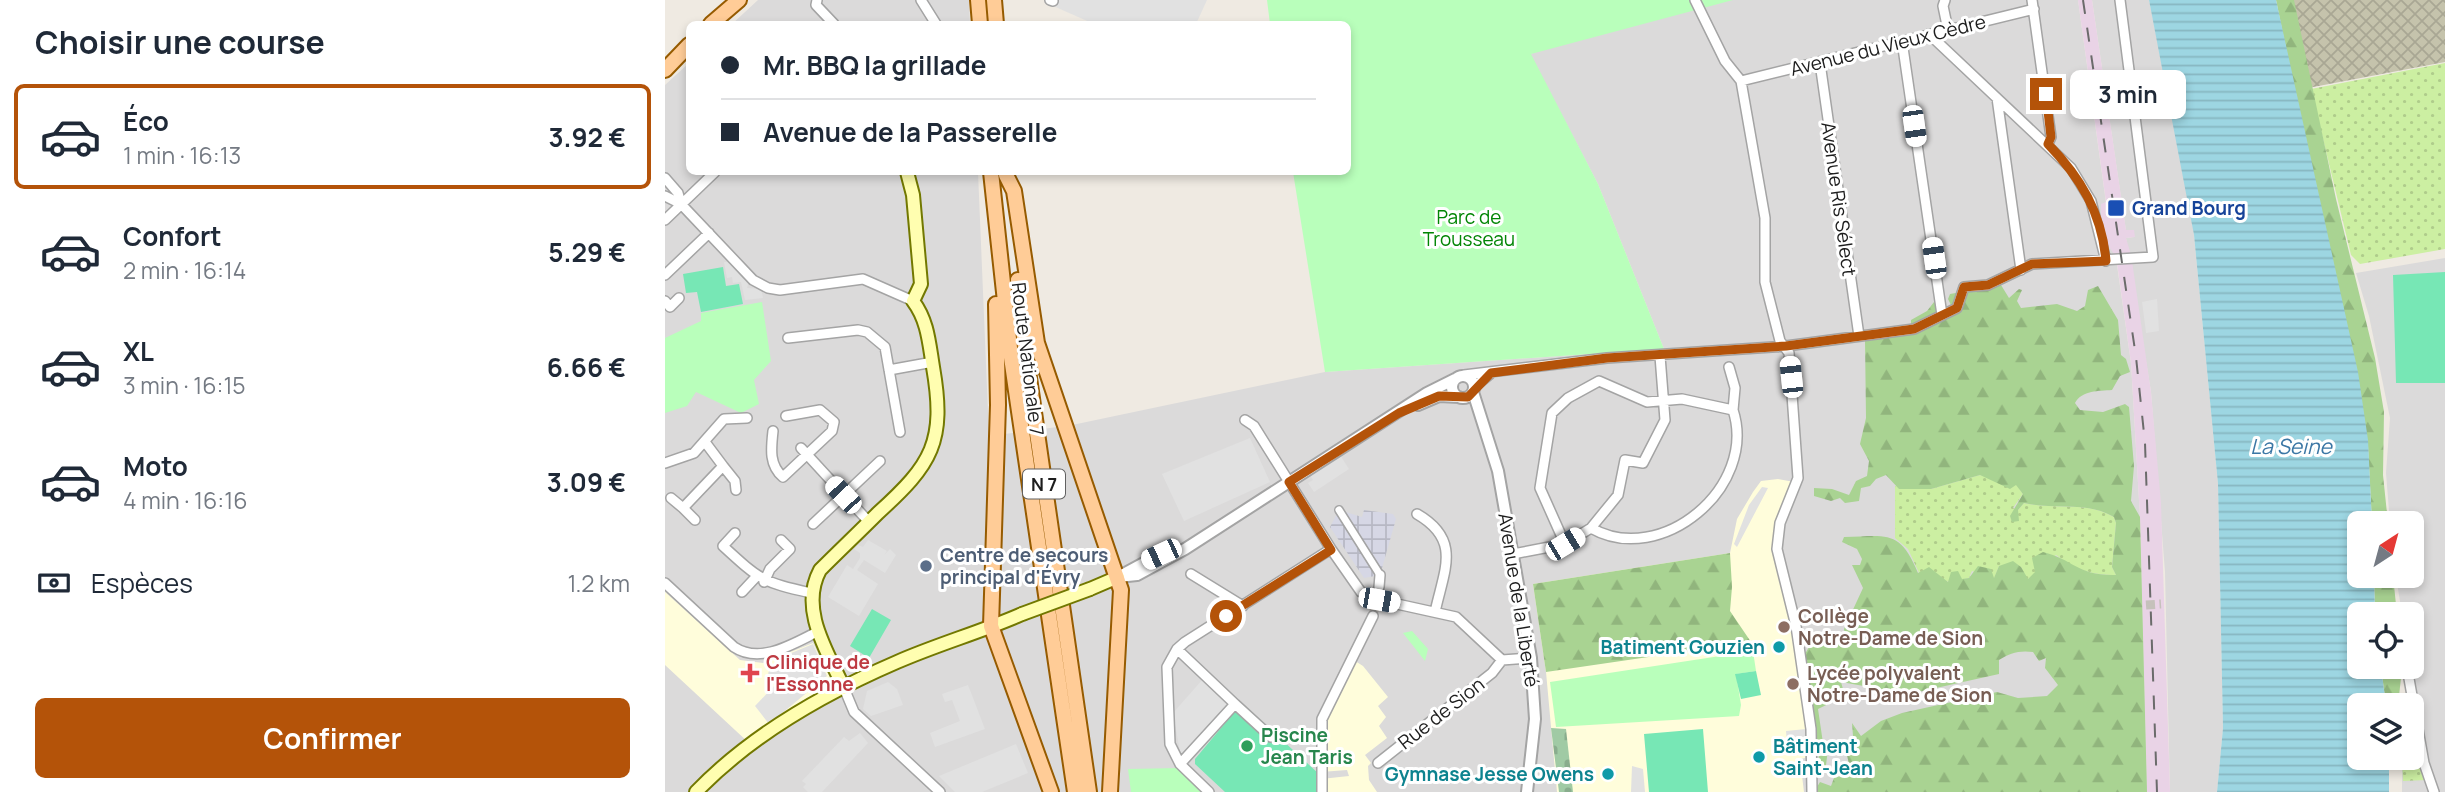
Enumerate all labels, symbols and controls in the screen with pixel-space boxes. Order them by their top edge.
street label: Avenue du Vieux Cèdre [1788,8,1988,82]
text: Choisir une course [35,20,325,64]
text: Mr. BBQ la grillade [763,47,987,83]
callout: 3 min [2071,70,2186,119]
route end [2030,78,2062,110]
text: 3 min [2098,78,2158,110]
text: Éco [123,103,169,139]
car [1901,104,1928,148]
icon: car [39,105,102,168]
text: Avenue de la Passerelle [763,114,1057,150]
text: 3.92 € [548,119,626,155]
street label: Avenue Ris Sélect [1815,120,1863,278]
text: 1 min · 16:13 [123,139,241,171]
place label: Grand Bourg [2132,195,2246,221]
marker: Grand Bourg [2106,198,2126,218]
park label: Parc de Trousseau [1423,204,1515,252]
text: Confort [123,218,222,254]
icon: car [39,220,102,283]
text: 5.29 € [548,234,626,270]
car [1921,236,1948,280]
text: 2 min · 16:14 [123,254,246,286]
street label: Route Nationale 7 [1006,281,1050,437]
text: XL [123,333,154,369]
icon: car [39,335,102,398]
text: 6.66 € [547,349,626,385]
car [1779,355,1804,399]
text: 3 min · 16:15 [123,369,246,401]
water label: La Seine [2250,432,2333,460]
text: Moto [123,448,188,484]
icon: car [39,450,102,513]
text: 3.09 € [547,464,626,500]
road number: N 7 [1023,470,1065,498]
car [821,472,866,518]
text: 4 min · 16:16 [123,484,247,516]
street label: Avenue de la Liberté [1492,511,1546,689]
north arrow [2347,511,2424,588]
map controls [2347,511,2424,770]
car [1542,524,1589,564]
car [1138,536,1185,572]
place label: Centre de secours principal d'Évry [940,542,1108,590]
marker: Centre de secours principal d'Évry [918,558,934,574]
icon: cash [35,564,73,602]
text: Espèces [91,565,193,601]
text: 1.2 km [567,567,630,599]
car [1357,586,1402,614]
route start [1210,600,1242,632]
button: locate [2347,602,2424,679]
place label: Collège Notre-Dame de Sion [1798,603,1983,651]
marker: Collège Notre-Dame de Sion [1776,619,1792,635]
place label: Batiment Gouzien [1600,634,1765,660]
marker: Batiment Gouzien [1771,639,1787,655]
place label: Clinique de l'Essonne [766,649,870,697]
place label: Lycée polyvalent Notre-Dame de Sion [1807,660,1992,708]
marker: Clinique de l'Essonne [740,663,760,683]
street label: Rue de Sion [1392,671,1490,755]
marker: Lycée polyvalent Notre-Dame de Sion [1785,676,1801,692]
button: layers [2347,693,2424,770]
button: Confirmer [35,698,630,778]
place label: Piscine Jean Taris [1261,722,1353,770]
place label: Bâtiment Saint-Jean [1773,733,1873,781]
marker: Piscine Jean Taris [1239,738,1255,754]
marker: Bâtiment Saint-Jean [1751,749,1767,765]
place label: Gymnase Jesse Owens [1385,761,1594,787]
marker: Gymnase Jesse Owens [1600,766,1616,782]

